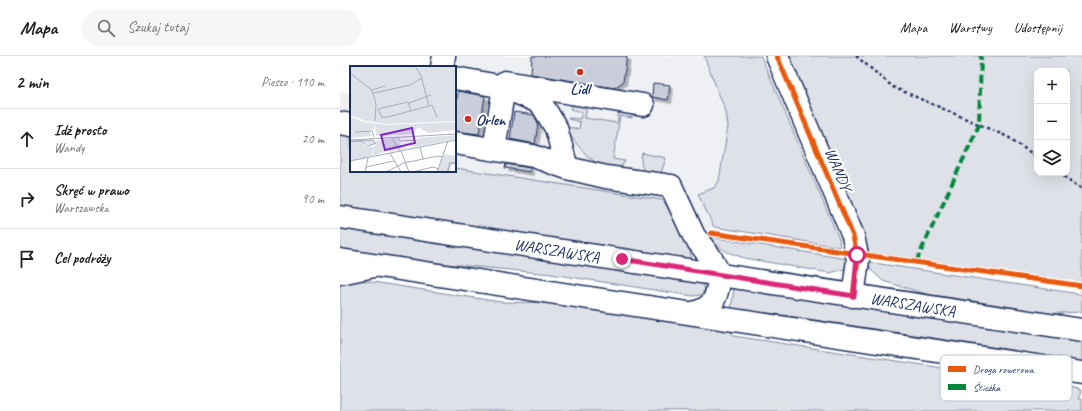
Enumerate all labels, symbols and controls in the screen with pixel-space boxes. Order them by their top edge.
search box [81,10,361,46]
text: Mapa [20,16,57,40]
icon: search [95,17,117,39]
text: Szukaj tutaj [127,18,188,37]
text: Mapa [900,19,927,36]
text: Warstwy [949,19,992,36]
text: Udostępnij [1014,19,1062,36]
inset map [350,66,456,172]
marker: Lidl [575,67,585,77]
map controls [1034,68,1070,176]
button: + [1034,68,1070,104]
text: 2 min [16,72,49,93]
text: Pieszo · 110 m [261,74,324,90]
place label: Lidl [570,79,593,99]
button: − [1034,104,1070,140]
place label: Orlen [476,110,507,130]
marker: Orlen [463,114,473,124]
text: Idź prosto [54,121,107,140]
icon: ahead [16,128,38,150]
text: 20 m [302,131,324,147]
text: Wandy [54,140,84,156]
button: layers [1034,140,1070,176]
street label: WANDY [820,145,857,197]
text: Skręć w prawo [54,181,129,200]
icon: right [16,188,38,210]
text: 90 m [302,191,324,207]
text: Warszawska [54,200,109,216]
street label: WARSZAWSKA [513,234,602,268]
route start [848,246,866,264]
icon: arrive [16,248,38,270]
text: Cel podróży [54,249,110,268]
route end [613,250,631,268]
street label: WARSZAWSKA [869,288,958,322]
legend [940,355,1072,401]
text: Droga rowerowa [973,362,1035,376]
text: Ścieżka [973,380,1001,394]

